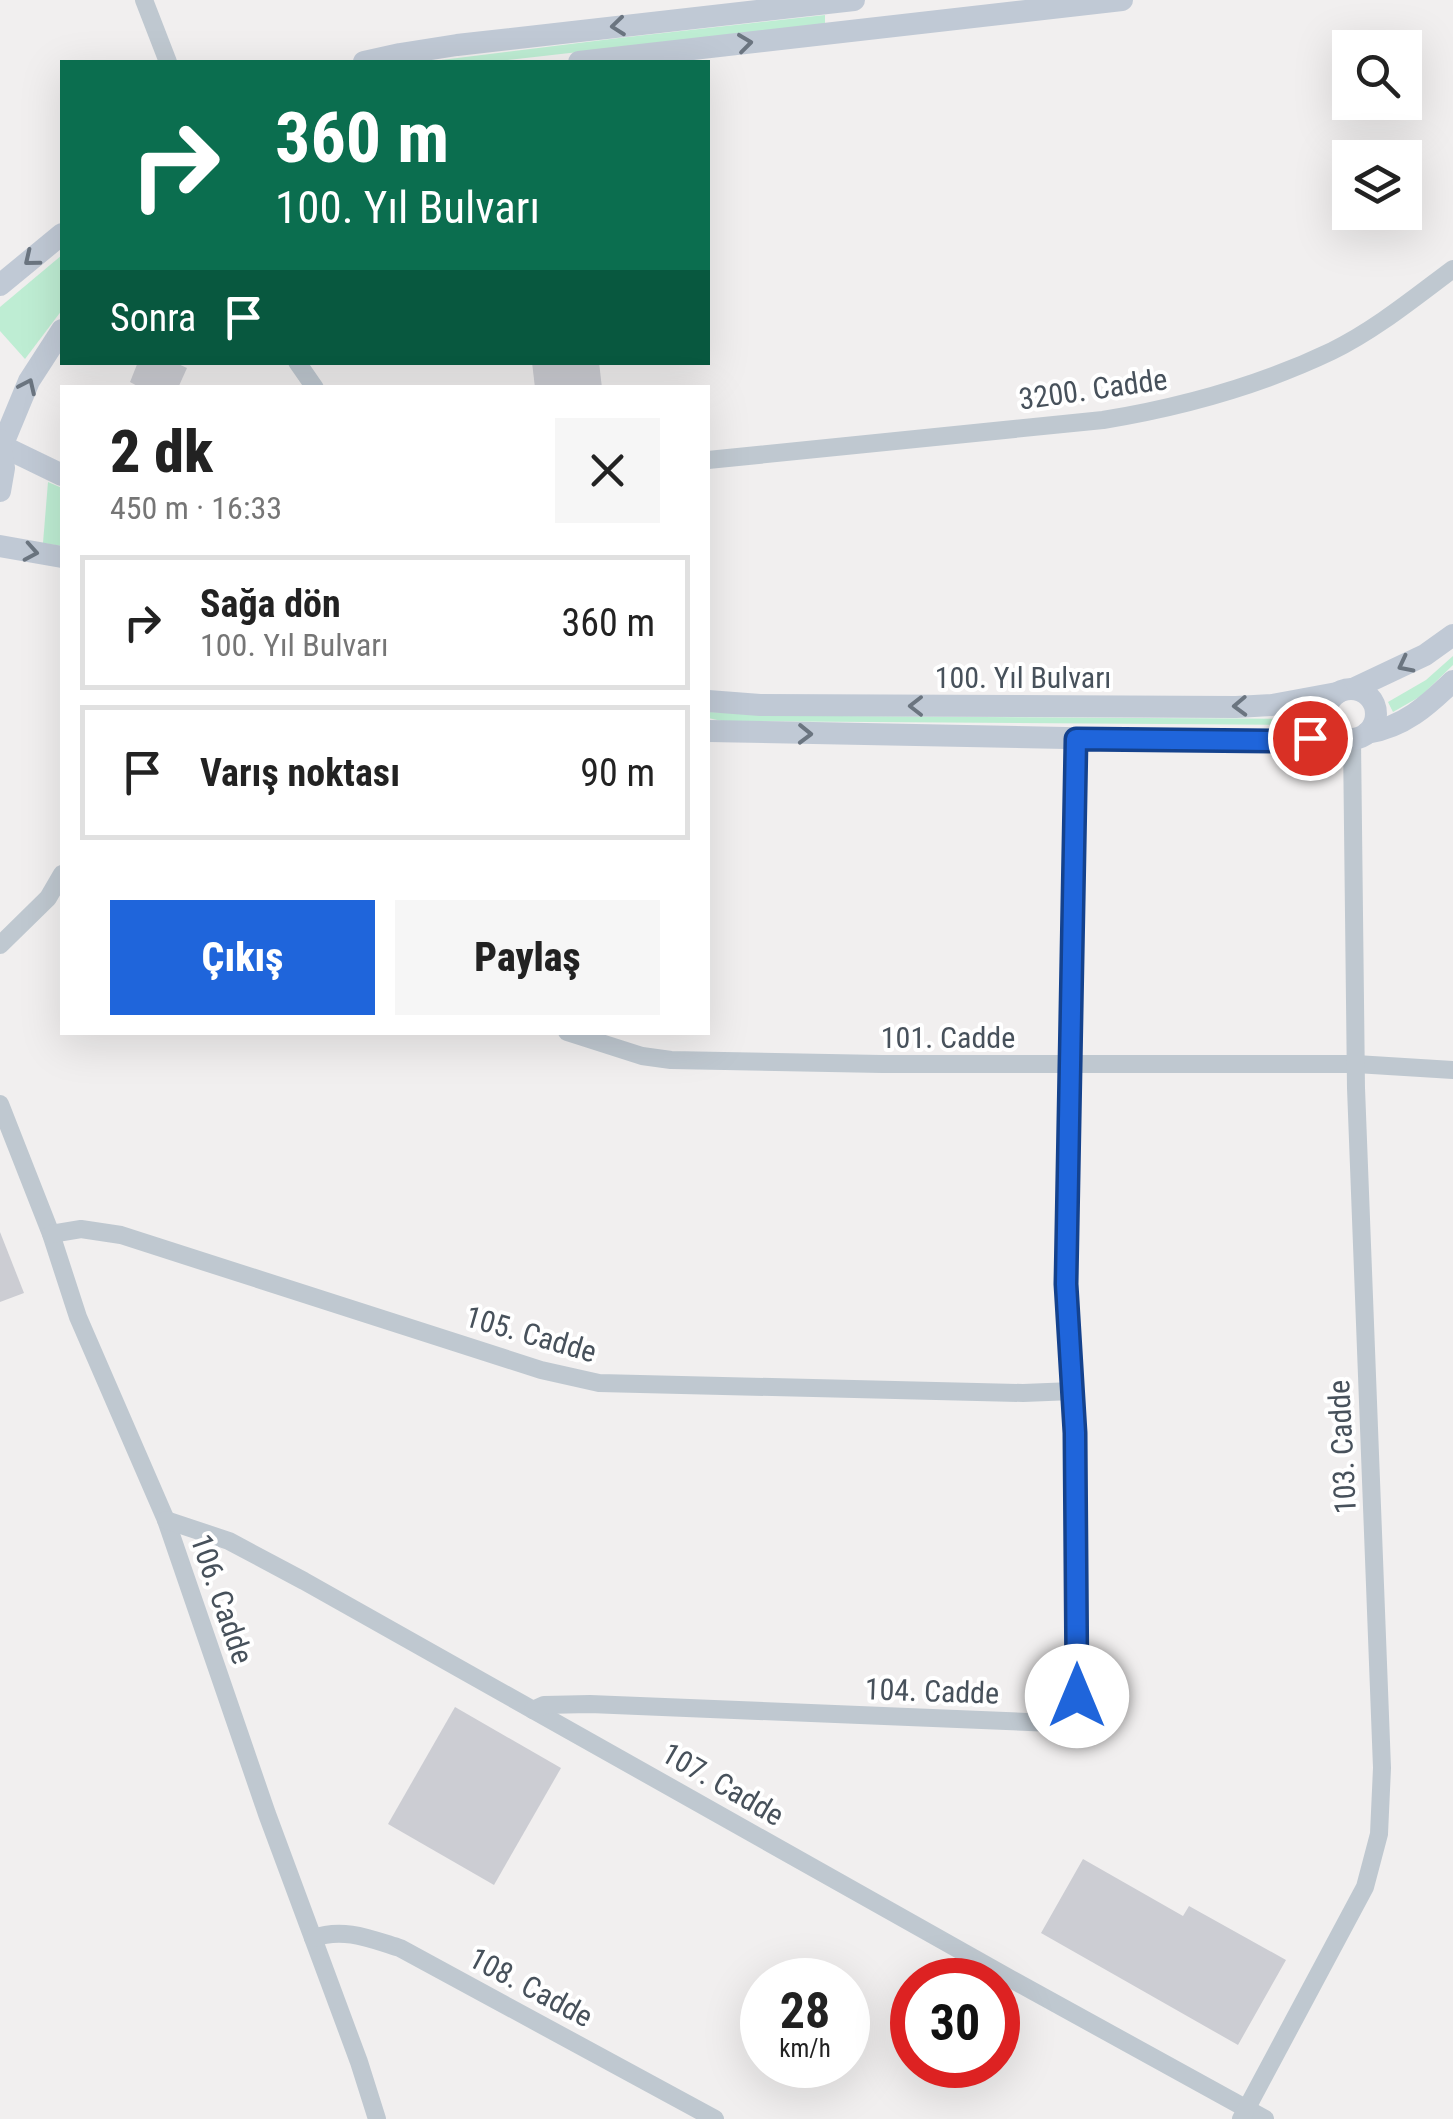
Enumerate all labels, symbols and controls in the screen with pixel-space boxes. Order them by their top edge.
one-way arrow [610,15,626,36]
map controls [1332,30,1422,230]
button: search [1332,30,1422,120]
one-way arrow [737,33,753,54]
text: 360 m [275,97,449,179]
icon: right [110,100,240,230]
button: layers [1332,140,1422,230]
text: 100. Yıl Bulvarı [275,181,540,234]
one-way arrow [25,247,43,265]
icon: arrive [216,290,271,345]
text: Sonra [110,296,196,340]
street label: 3200. Cadde [1017,361,1169,417]
one-way arrow [16,378,36,396]
text: 2 dk [110,416,213,487]
button: close [555,418,660,523]
text: 450 m · 16:33 [110,489,282,527]
one-way arrow [23,541,39,562]
text: Sağa dön [200,582,341,626]
icon: right [115,595,170,650]
text: 360 m [561,601,655,645]
text: 100. Yıl Bulvarı [200,626,389,664]
one-way arrow [1397,653,1415,672]
street label: 100. Yıl Bulvarı [935,660,1111,695]
one-way arrow [907,695,922,717]
one-way arrow [1232,696,1248,717]
pin [1268,696,1353,781]
icon: arrive [1283,711,1338,766]
one-way arrow [797,723,813,744]
icon: arrive [115,745,170,800]
text: Varış noktası [200,751,400,795]
text: 90 m [580,751,655,795]
button: Çıkış [110,900,375,1015]
button: Paylaş [395,900,660,1015]
street label: 101. Cadde [881,1020,1015,1055]
street label: 105. Cadde [462,1299,600,1369]
street label: 103. Cadde [1321,1379,1363,1515]
street label: 106. Cadde [184,1530,260,1668]
position arrow [1025,1644,1129,1748]
street label: 104. Cadde [864,1671,1000,1711]
street label: 107. Cadde [656,1735,790,1833]
street label: 108. Cadde [463,1940,599,2034]
speed limit sign: 30 [890,1958,1020,2088]
text: 28 [780,1982,830,2040]
text: km/h [779,2034,831,2063]

